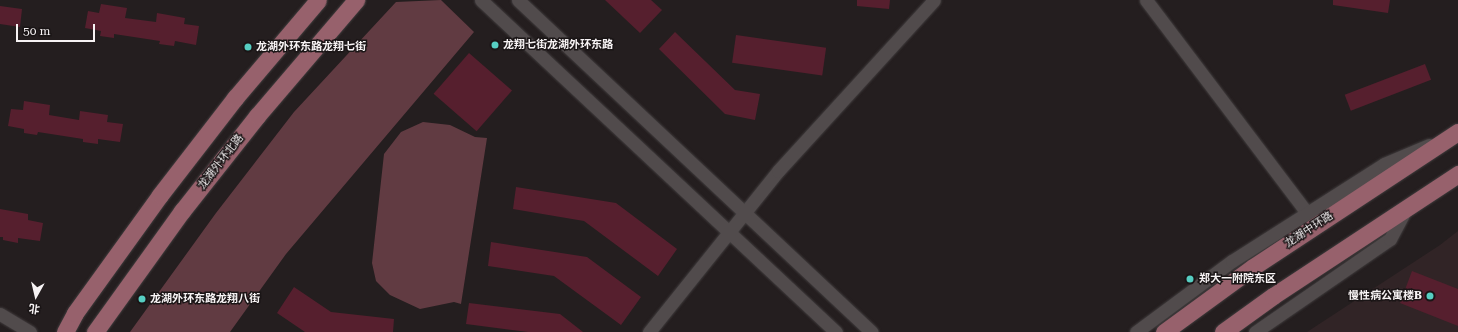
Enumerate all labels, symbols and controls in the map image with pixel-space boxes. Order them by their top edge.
scale bar [18,16,97,42]
text: 50 m [23,24,50,38]
place label: 龙翔七街龙湖外环东路 [503,38,613,52]
place label: 龙湖外环东路龙翔七街 [256,40,366,54]
marker: 龙翔七街龙湖外环东路 [490,40,500,50]
marker: 龙湖外环东路龙翔七街 [243,42,253,52]
street label: 龙湖外环北路 [195,132,247,192]
street label: 龙湖中环路 [1282,209,1336,251]
place label: 郑大一附院东区 [1199,272,1276,286]
marker: 郑大一附院东区 [1184,273,1196,285]
north arrow [16,276,56,316]
place label: 慢性病公寓楼B [1348,289,1422,303]
marker: 慢性病公寓楼B [1425,291,1435,301]
place label: 龙湖外环东路龙翔八街 [150,292,260,306]
marker: 龙湖外环东路龙翔八街 [137,294,147,304]
text: 北 [28,301,41,316]

